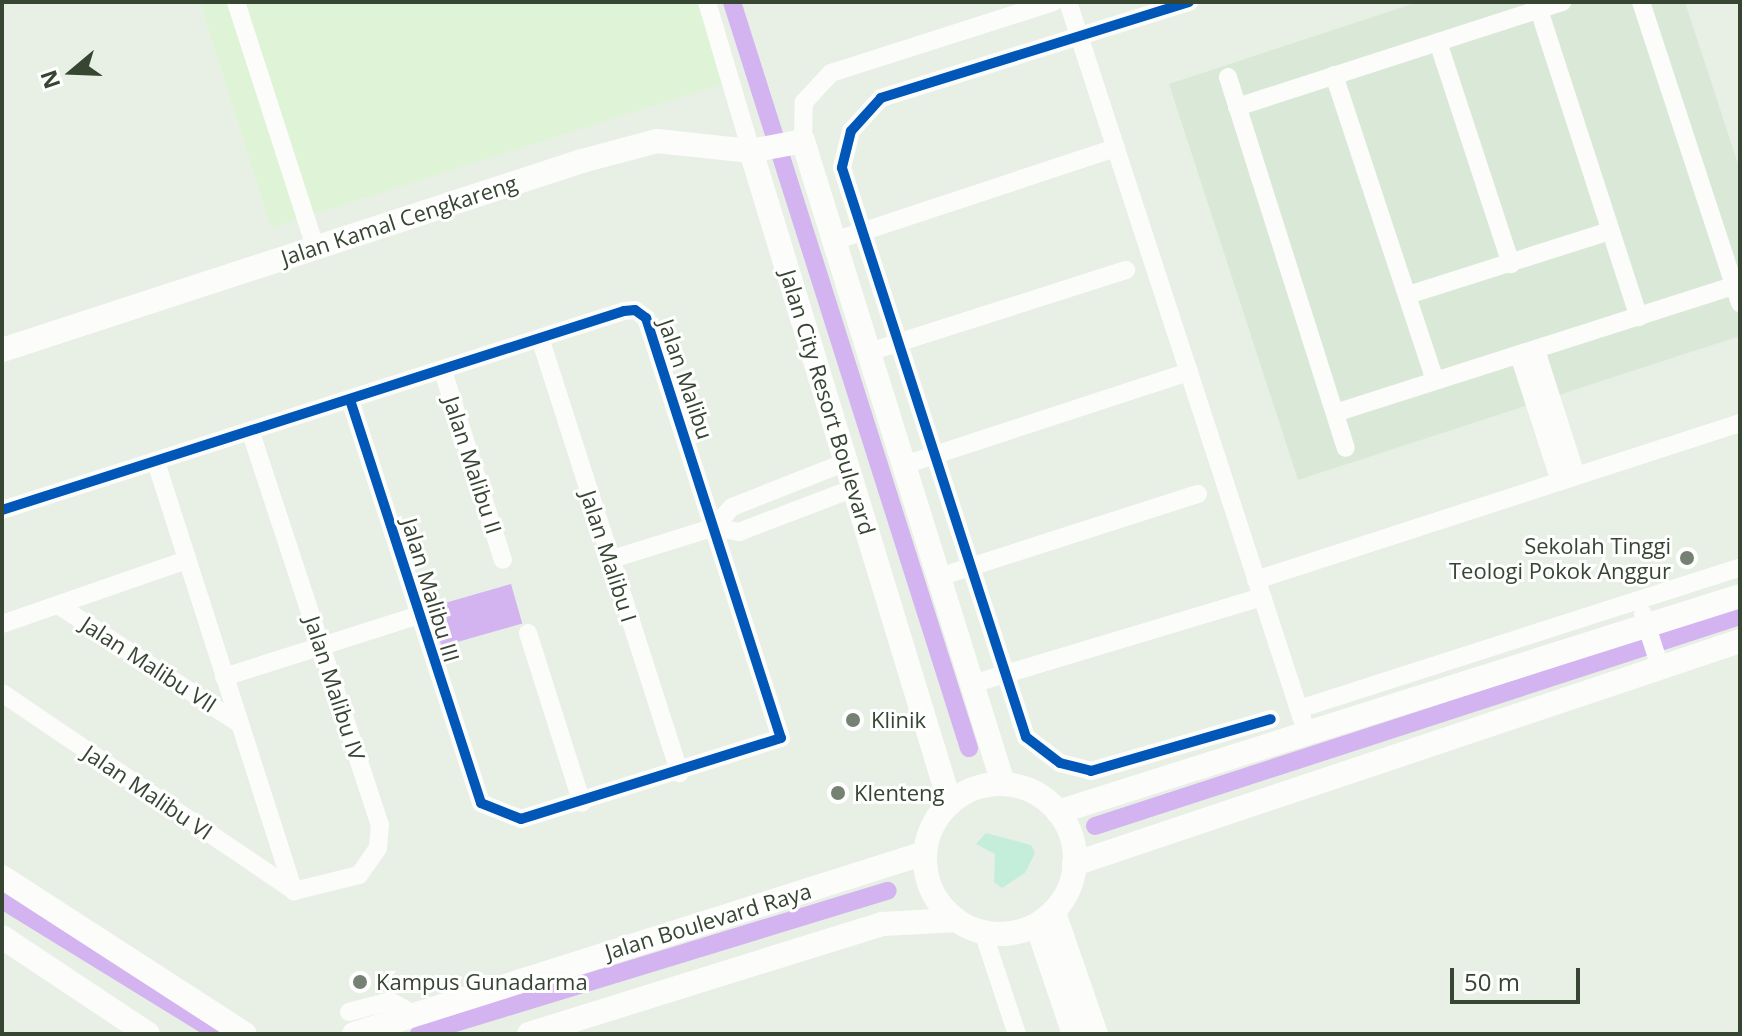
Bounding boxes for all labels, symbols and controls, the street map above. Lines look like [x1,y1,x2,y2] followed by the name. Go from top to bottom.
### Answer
[32,32,112,112] north arrow
[32,66,66,93] text: N
[278,169,520,271] street label: Jalan Kamal Cengkareng
[775,266,881,538] street label: Jalan City Resort Boulevard
[653,316,719,442] street label: Jalan Malibu
[438,393,508,537] street label: Jalan Malibu II
[575,487,643,625] street label: Jalan Malibu I
[397,515,465,665] street label: Jalan Malibu III
[1449,532,1671,584] place label: Sekolah Tinggi Teologi Pokok Anggur
[1678,549,1696,567] marker: Sekolah Tinggi Teologi Pokok Anggur
[76,610,222,718] street label: Jalan Malibu VII
[299,613,371,763] street label: Jalan Malibu IV
[871,707,926,733] place label: Klinik
[842,709,864,731] marker: Klinik
[78,739,218,845] street label: Jalan Malibu VI
[854,780,945,806] place label: Klenteng
[829,784,847,802] marker: Klenteng
[602,877,814,965] street label: Jalan Boulevard Raya
[1454,952,1584,1002] scale bar
[1464,965,1520,998] text: 50 m
[376,969,588,995] place label: Kampus Gunadarma
[351,973,369,991] marker: Kampus Gunadarma

